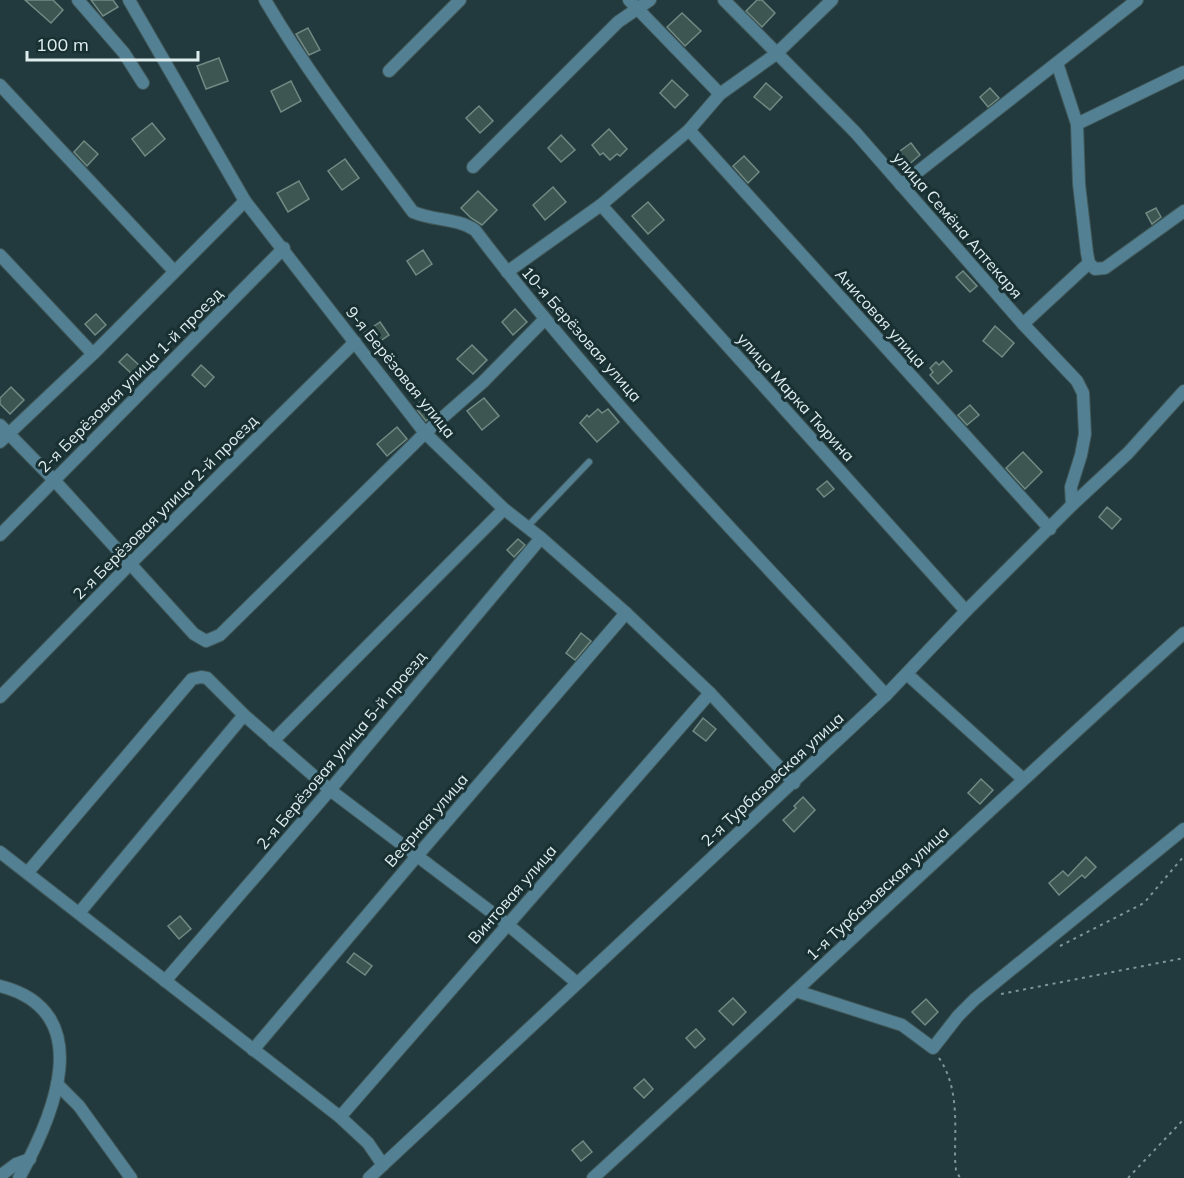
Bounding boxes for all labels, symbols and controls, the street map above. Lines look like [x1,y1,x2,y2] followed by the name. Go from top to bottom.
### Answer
[27,24,198,62] scale bar
[36,33,89,56] text: 100 m
[889,148,1027,302] street label: улица Семёна Аптекаря
[518,262,646,406] street label: 10-я Берёзовая улица
[831,264,931,372] street label: Анисовая улица
[33,283,227,477] street label: 2-я Берёзовая улица 1-й проезд
[342,302,460,442] street label: 9-я Берёзовая улица
[733,329,859,465] street label: улица Марка Тюрина
[68,410,262,604] street label: 2-я Берёзовая улица 2-й проезд
[252,646,430,853] street label: 2-я Берёзовая улица 5-й проезд
[697,708,847,850] street label: 2-я Турбазовская улица
[380,769,472,871] street label: Веерная улица
[802,822,952,964] street label: 1-я Турбазовская улица
[464,840,560,948] street label: Винтовая улица

